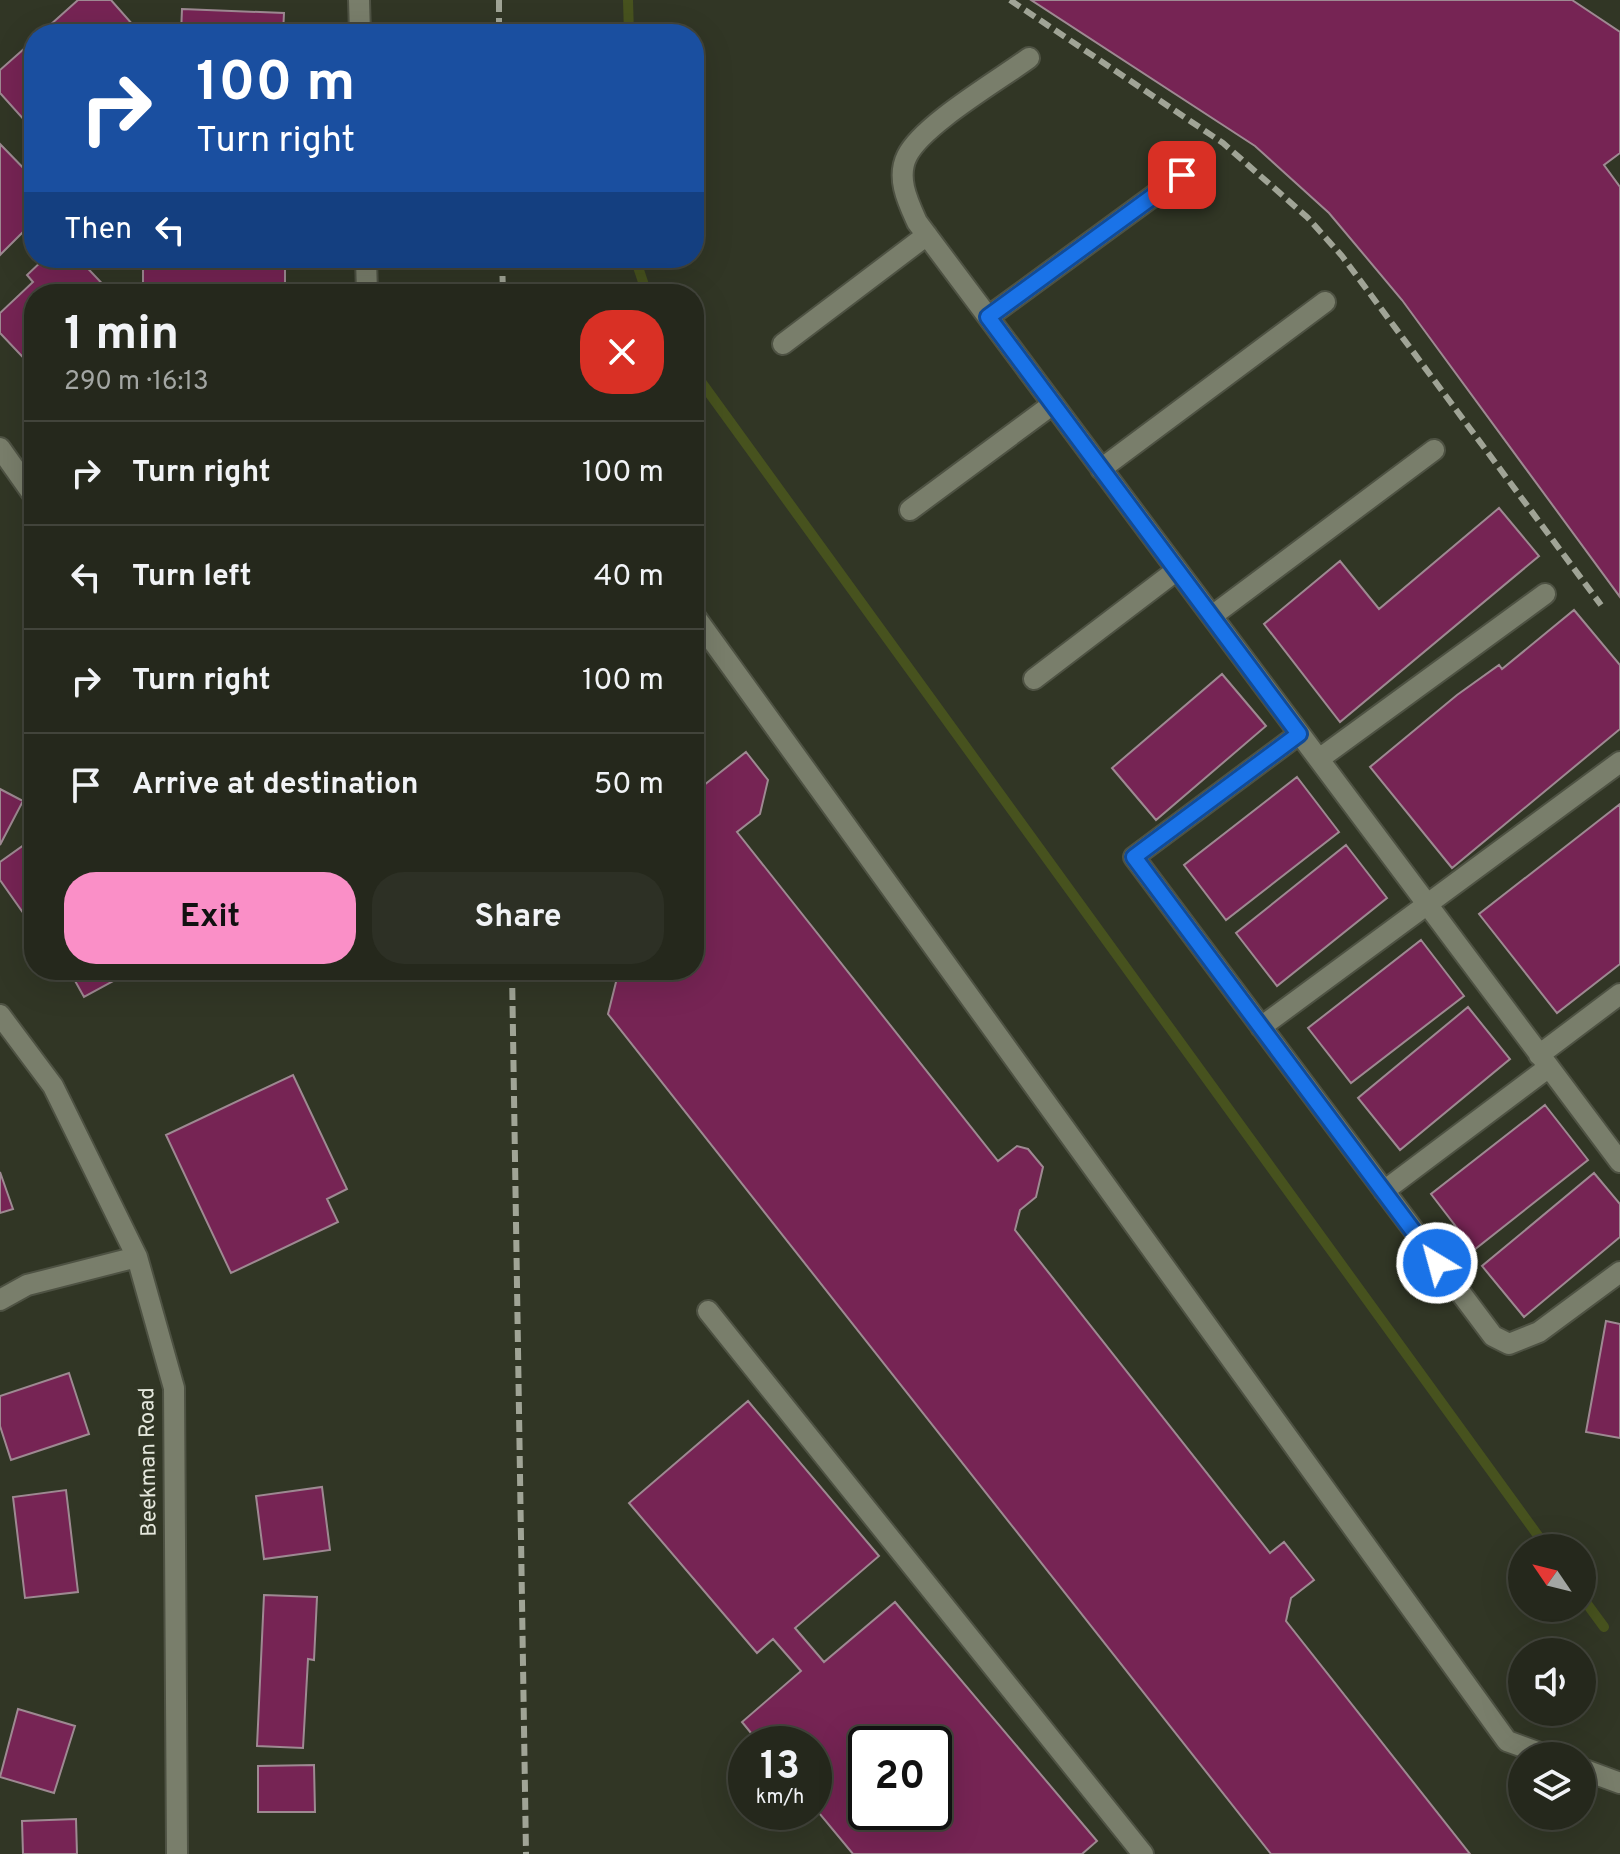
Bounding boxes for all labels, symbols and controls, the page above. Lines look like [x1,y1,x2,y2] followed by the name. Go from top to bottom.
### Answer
[196,50,355,120] text: 100 m
[64,56,168,160] icon: right
[196,119,355,165] text: Turn right
[1148,141,1216,209] pin
[1160,153,1204,197] icon: arrive
[148,208,192,252] icon: left
[64,212,132,249] text: Then
[64,306,179,366] text: 1 min
[580,310,664,394] button: close
[64,366,209,399] text: 290 m · 16:13
[64,451,108,495] icon: right
[132,455,270,492] text: Turn right
[582,455,664,492] text: 100 m
[64,555,108,599] icon: left
[132,559,252,596] text: Turn left
[594,559,664,596] text: 40 m
[64,659,108,703] icon: right
[132,663,270,700] text: Turn right
[582,663,664,700] text: 100 m
[64,763,108,807] icon: arrive
[132,767,418,804] text: Arrive at destination
[594,767,664,804] text: 50 m
[64,872,356,964] button: Exit
[372,872,664,964] button: Share
[1395,1221,1479,1305] position arrow
[134,1387,164,1537] street label: Beekman Road
[1508,1534,1596,1622] north arrow
[1508,1534,1596,1830] map controls
[1508,1638,1596,1726] button: sound
[848,1726,952,1830] speed limit sign: 20
[1508,1742,1596,1830] button: layers
[760,1743,800,1793] text: 13
[756,1785,804,1811] text: km/h

